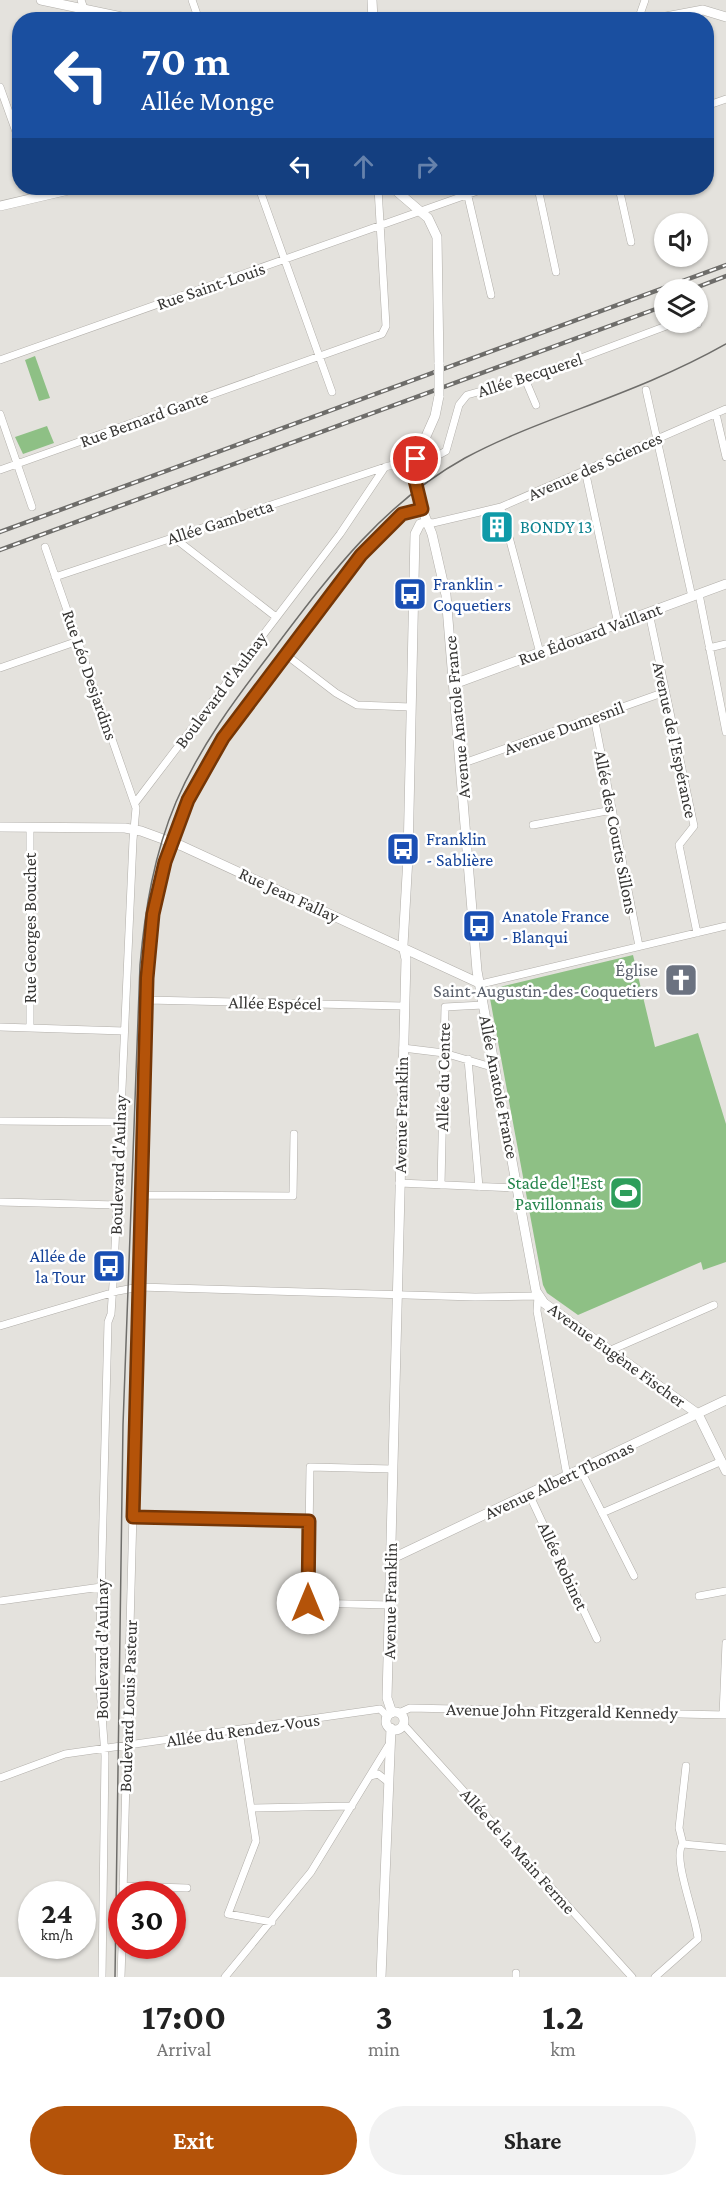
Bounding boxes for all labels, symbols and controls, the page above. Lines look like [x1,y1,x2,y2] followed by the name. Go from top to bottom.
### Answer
[42,36,120,114] icon: left
[141,37,230,84] text: 70 m
[141,86,274,116] text: Allée Monge
[284,150,317,183] icon: left
[347,150,380,183] icon: ahead
[410,150,443,183] icon: right
[654,213,708,333] map controls
[654,213,708,267] button: sound
[154,258,268,314] street label: Rue Saint-Louis
[654,279,708,333] button: layers
[475,349,585,401] street label: Allée Becquerel
[77,387,211,451] street label: Rue Bernard Gante
[525,427,665,505] street label: Avenue des Sciences
[390,433,441,484] pin
[399,442,432,475] icon: arrive
[164,495,276,549] street label: Allée Gambetta
[479,509,515,545] building icon: BONDY 13
[520,517,593,537] place label: BONDY 13
[433,574,511,615] place label: Franklin - Coquetiers
[392,576,428,612] bus stop icon: Franklin - Coquetiers
[515,598,666,669] street label: Rue Édouard Vaillant
[57,607,122,743] street label: Rue Léo Desjardins
[171,627,272,752] street label: Boulevard d'Aulnay
[440,635,474,799] street label: Avenue Anatole France
[649,660,701,820] street label: Avenue de l'Espérance
[501,697,627,759] street label: Avenue Dumesnil
[590,748,642,916] street label: Allée des Courts Sillons
[426,829,493,870] place label: Franklin - Sablière
[385,831,421,867] bus stop icon: Franklin - Sablière
[20,851,40,1004] street label: Rue Georges Bouchet
[236,863,343,927] street label: Rue Jean Fallay
[502,906,609,947] place label: Anatole France - Blanqui
[461,908,497,944] bus stop icon: Anatole France - Blanqui
[433,960,658,1001] place label: Église Saint-Augustin-des-Coquetiers
[663,962,699,998] church icon: Église Saint-Augustin-des-Coquetiers
[228,992,322,1014] street label: Allée Espécel
[475,1013,523,1161] street label: Allée Anatole France
[432,1022,454,1132] street label: Allée du Centre
[390,1056,412,1174] street label: Avenue Franklin
[106,1094,130,1235] street label: Boulevard d'Aulnay
[507,1173,604,1214] place label: Stade de l'Est Pavillonnais
[608,1175,644,1211] sports icon: Stade de l'Est Pavillonnais
[30,1246,87,1287] place label: Allée de la Tour
[91,1248,127,1284] bus stop icon: Allée de la Tour
[544,1298,690,1412] street label: Avenue Eugène Fischer
[481,1437,637,1523] street label: Avenue Albert Thomas
[534,1519,593,1614] street label: Allée Robinet
[379,1542,401,1660] street label: Avenue Franklin
[276,1571,340,1635] position arrow
[92,1578,112,1719] street label: Boulevard d'Aulnay
[115,1619,141,1793] street label: Boulevard Louis Pasteur
[446,1699,679,1723] street label: Avenue John Fitzgerald Kennedy
[165,1709,321,1751] street label: Allée du Rendez-Vous
[456,1784,580,1918] street label: Allée de la Main Ferme
[108,1881,186,1959] speed limit sign: 30
[41,1896,73,1929] text: 24
[41,1927,73,1943] text: km/h
[142,1997,226,2037] text: 17:00
[375,1997,393,2037] text: 3
[542,1997,584,2037] text: 1.2
[157,2038,211,2060] text: Arrival
[368,2038,400,2060] text: min
[550,2038,576,2060] text: km
[30,2106,357,2175] button: Exit
[369,2106,696,2175] button: Share

